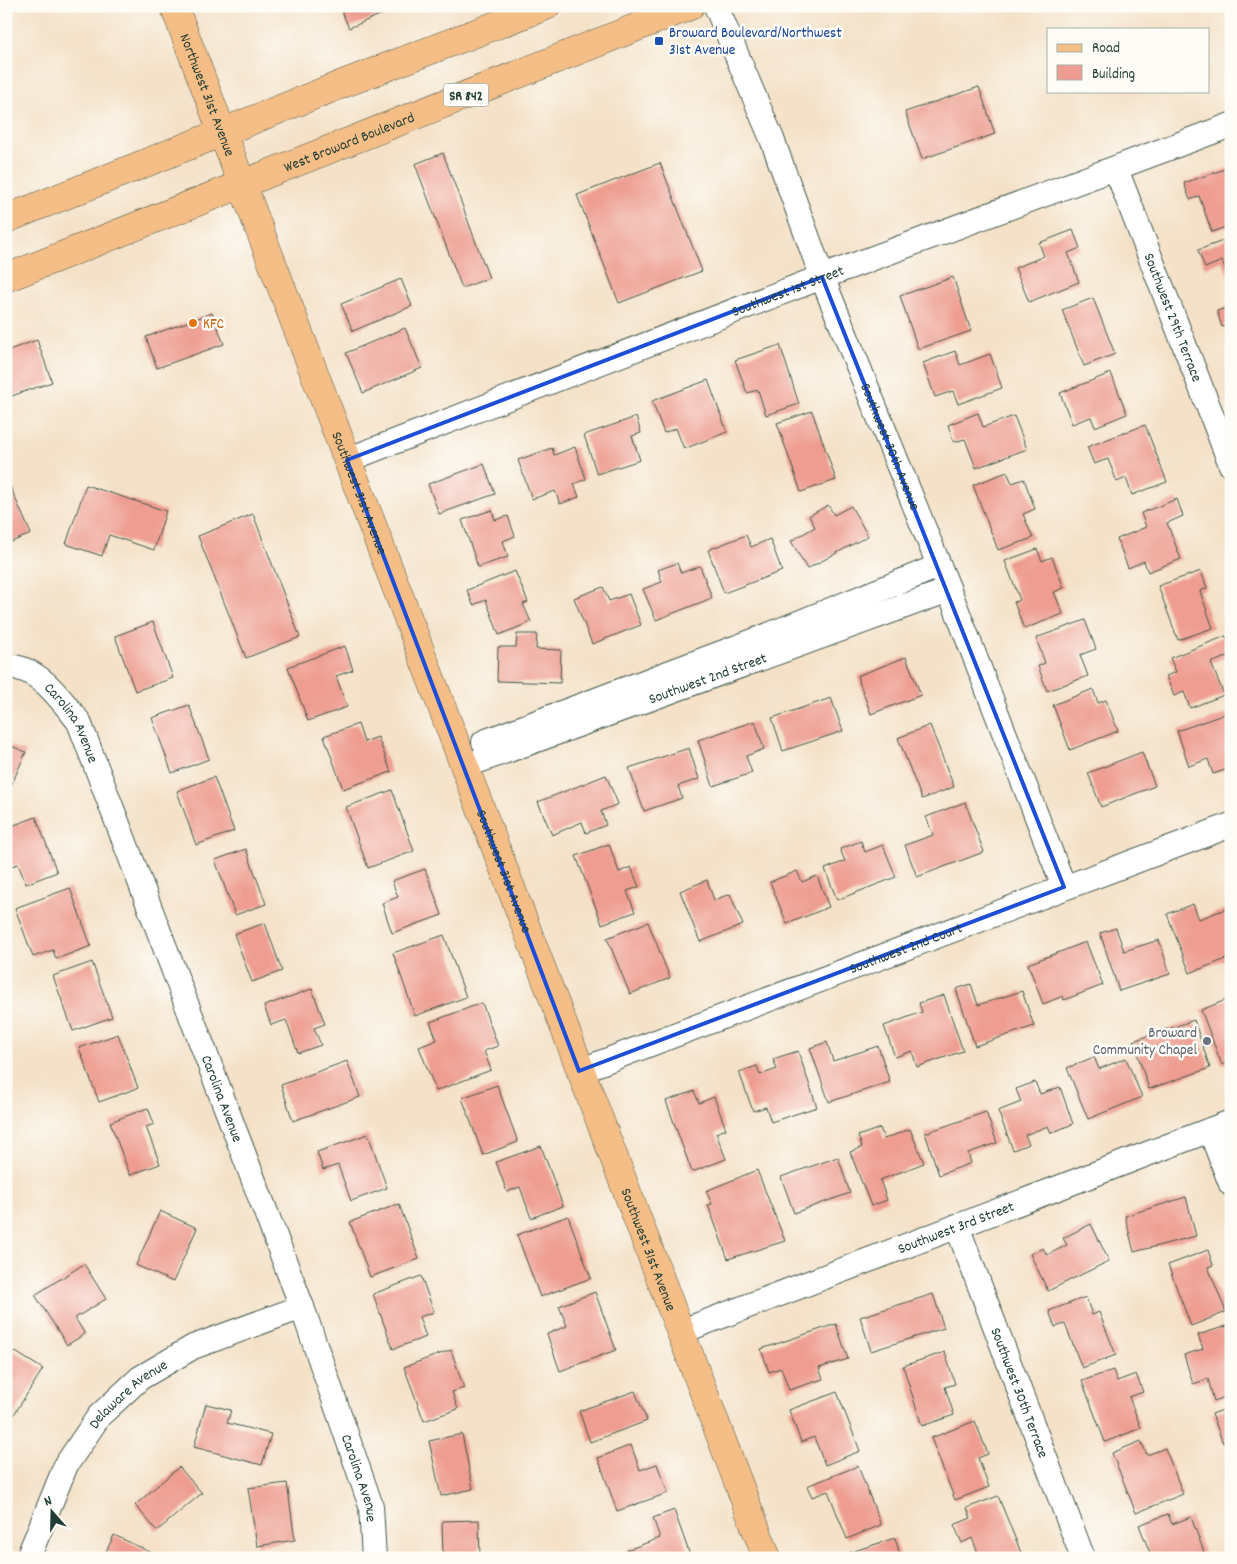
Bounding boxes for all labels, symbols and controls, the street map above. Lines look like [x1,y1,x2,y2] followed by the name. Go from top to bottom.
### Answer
[669,23,842,62] place label: Broward Boulevard/Northwest 31st Avenue
[1047,28,1210,92] legend
[173,31,240,161] street label: Northwest 31st Avenue
[653,35,665,47] marker: Broward Boulevard/Northwest 31st Avenue
[1092,38,1120,60] text: Road
[1092,64,1135,86] text: Building
[444,84,488,106] road number: SR 842
[281,108,418,179] street label: West Broward Boulevard
[1137,250,1207,386] street label: Southwest 29th Terrace
[729,261,848,324] street label: Southwest 1st Street
[203,314,224,336] place label: KFC
[187,317,199,329] marker: KFC
[853,380,925,515] street label: Southwest 30th Avenue
[325,429,392,558] street label: Southwest 31st Avenue
[646,648,771,711] street label: Southwest 2nd Street
[38,678,103,767] street label: Carolina Avenue
[469,807,536,937] street label: Southwest 31st Avenue
[846,918,966,981] street label: Southwest 2nd Court
[1093,1023,1197,1062] place label: Broward Community Chapel
[1201,1035,1213,1047] marker: Broward Community Chapel
[194,1052,247,1146] street label: Carolina Avenue
[614,1185,681,1315] street label: Southwest 31st Avenue
[895,1196,1018,1261] street label: Southwest 3rd Street
[984,1325,1053,1462] street label: Southwest 30th Terrace
[84,1355,173,1434] street label: Delaware Avenue
[334,1432,381,1523] street label: Carolina Avenue
[28,1486,78,1536] north arrow
[42,1491,55,1512] text: N

